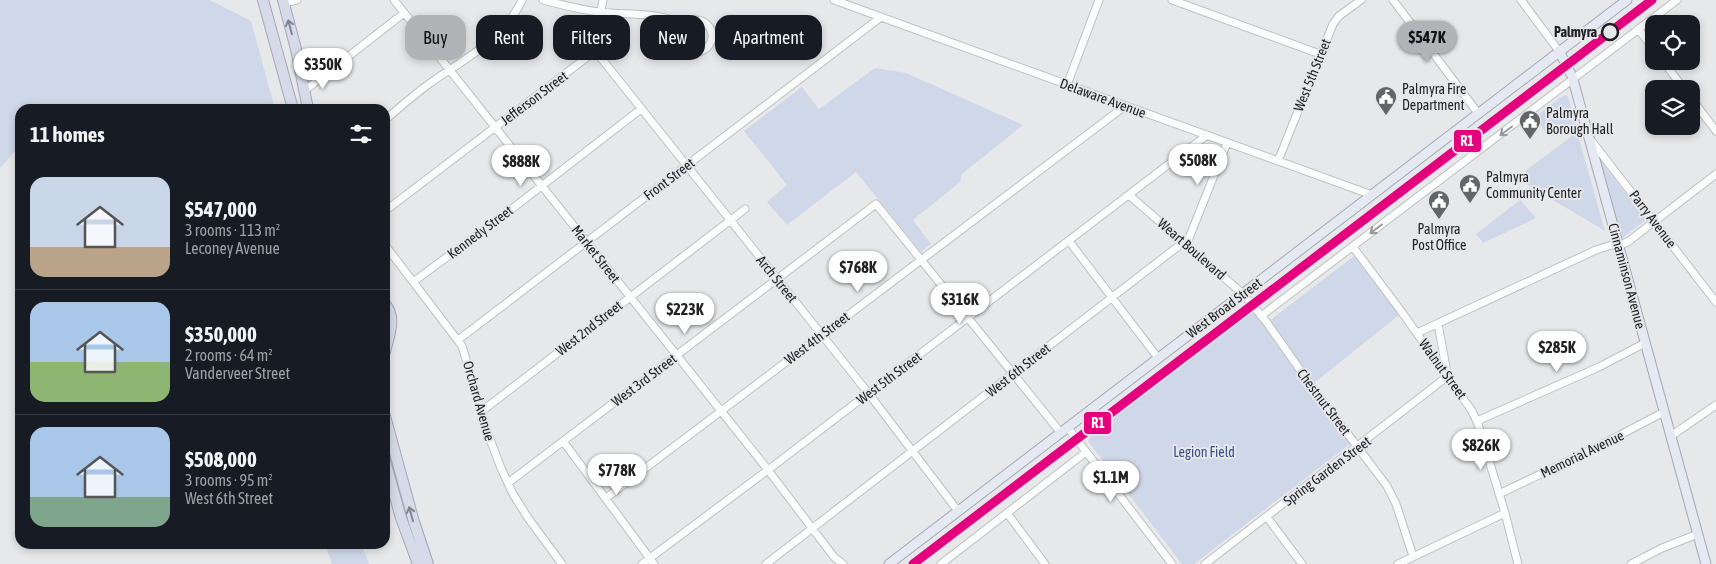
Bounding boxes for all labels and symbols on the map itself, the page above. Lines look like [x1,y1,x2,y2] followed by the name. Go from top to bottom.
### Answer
[285,19,295,35] one-way arrow
[1392,20,1462,63] pin: $547K
[1601,23,1619,41] marker: Palmyra
[1554,24,1597,40] place label: Palmyra
[1290,36,1334,114] street label: West 5th Street
[288,48,358,90] pin: $350K
[497,68,571,128] street label: Jefferson Street
[1058,75,1148,121] street label: Delaware Avenue
[1402,81,1466,113] place label: Palmyra Fire Department
[1374,85,1398,116] public building icon: Palmyra Fire Department
[1546,105,1614,137] place label: Palmyra Borough Hall
[1518,109,1542,140] public building icon: Palmyra Borough Hall
[1499,126,1513,136] one-way arrow
[1453,129,1482,153] line badge: R1
[1460,133,1474,149] text: R1
[486,144,556,187] pin: $888K
[1163,144,1233,186] pin: $508K
[640,155,698,203] street label: Front Street
[1486,169,1582,201] place label: Palmyra Community Center
[1458,173,1482,204] public building icon: Palmyra Community Center
[1626,187,1680,251] street label: Parry Avenue
[1427,189,1451,220] public building icon: Palmyra Post Office
[444,202,516,262] street label: Kennedy Street
[1155,215,1229,283] street label: Weart Boulevard
[1412,221,1466,253] place label: Palmyra Post Office
[1605,221,1649,331] street label: Cinnaminson Avenue
[568,222,624,286] street label: Market Street
[1369,224,1383,234] one-way arrow
[823,250,893,293] pin: $768K
[753,252,801,306] street label: Arch Street
[1183,274,1265,342] street label: West Broad Street
[925,282,995,325] pin: $316K
[650,292,720,335] pin: $223K
[553,297,625,359] street label: West 2nd Street
[781,308,853,368] street label: West 4th Street
[1522,330,1592,373] pin: $285K
[1416,336,1470,402] street label: Walnut Street
[983,340,1053,400] street label: West 6th Street
[853,348,925,408] street label: West 5th Street
[608,350,680,410] street label: West 3rd Street
[460,359,498,443] street label: Orchard Avenue
[1294,366,1354,438] street label: Chestnut Street
[1083,411,1112,435] line badge: R1
[1091,415,1105,431] text: R1
[1538,427,1626,481] street label: Memorial Avenue
[1446,428,1516,471] pin: $826K
[1280,433,1374,509] street label: Spring Garden Street
[1173,444,1235,460] park label: Legion Field
[582,454,652,496] pin: $778K
[1076,460,1146,503] pin: $1.1M
[406,507,416,523] one-way arrow

